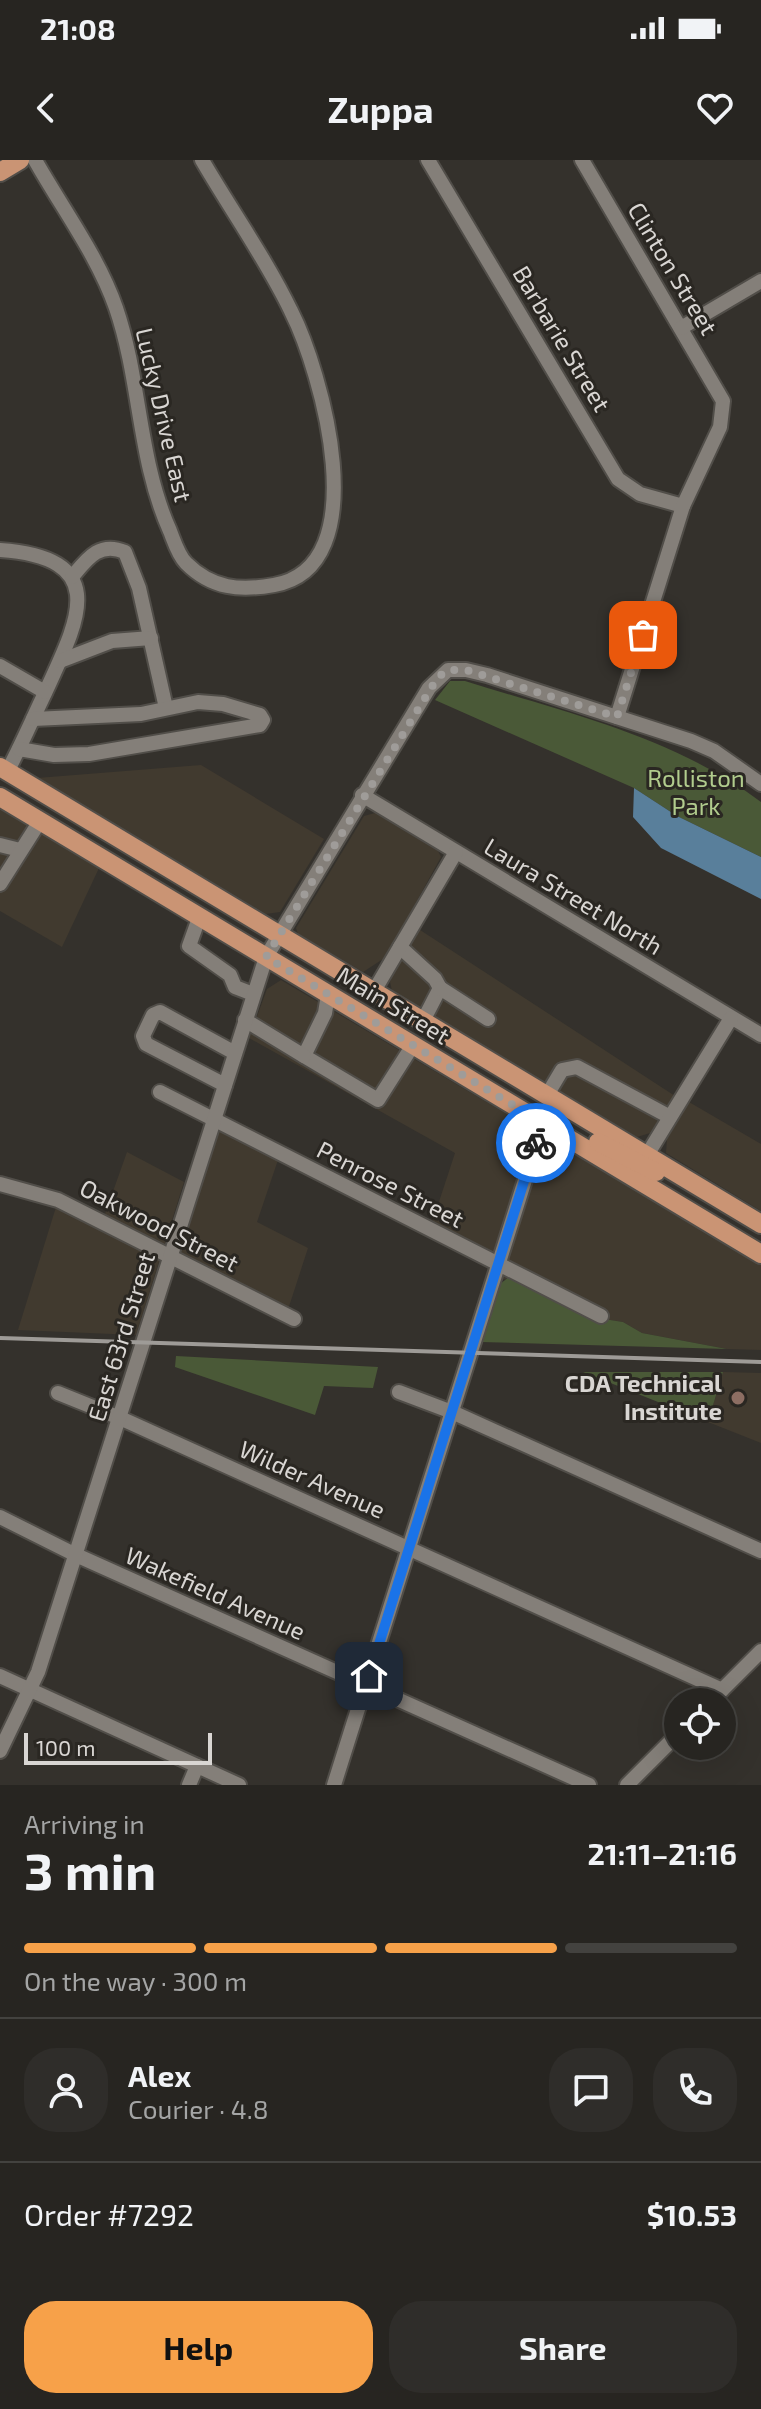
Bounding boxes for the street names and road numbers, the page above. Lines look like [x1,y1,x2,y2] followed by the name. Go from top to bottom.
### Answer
[622,197,724,340] street label: Clinton Street
[507,260,617,416] street label: Barbarie Street
[130,325,199,505] street label: Lucky Drive East
[479,831,668,960] street label: Laura Street North
[332,960,455,1050] street label: Main Street
[312,1134,469,1233] street label: Penrose Street
[75,1172,244,1277] street label: Oakwood Street
[81,1248,160,1425] street label: East 63rd Street
[235,1433,390,1524] street label: Wilder Avenue
[121,1540,310,1645] street label: Wakefield Avenue

